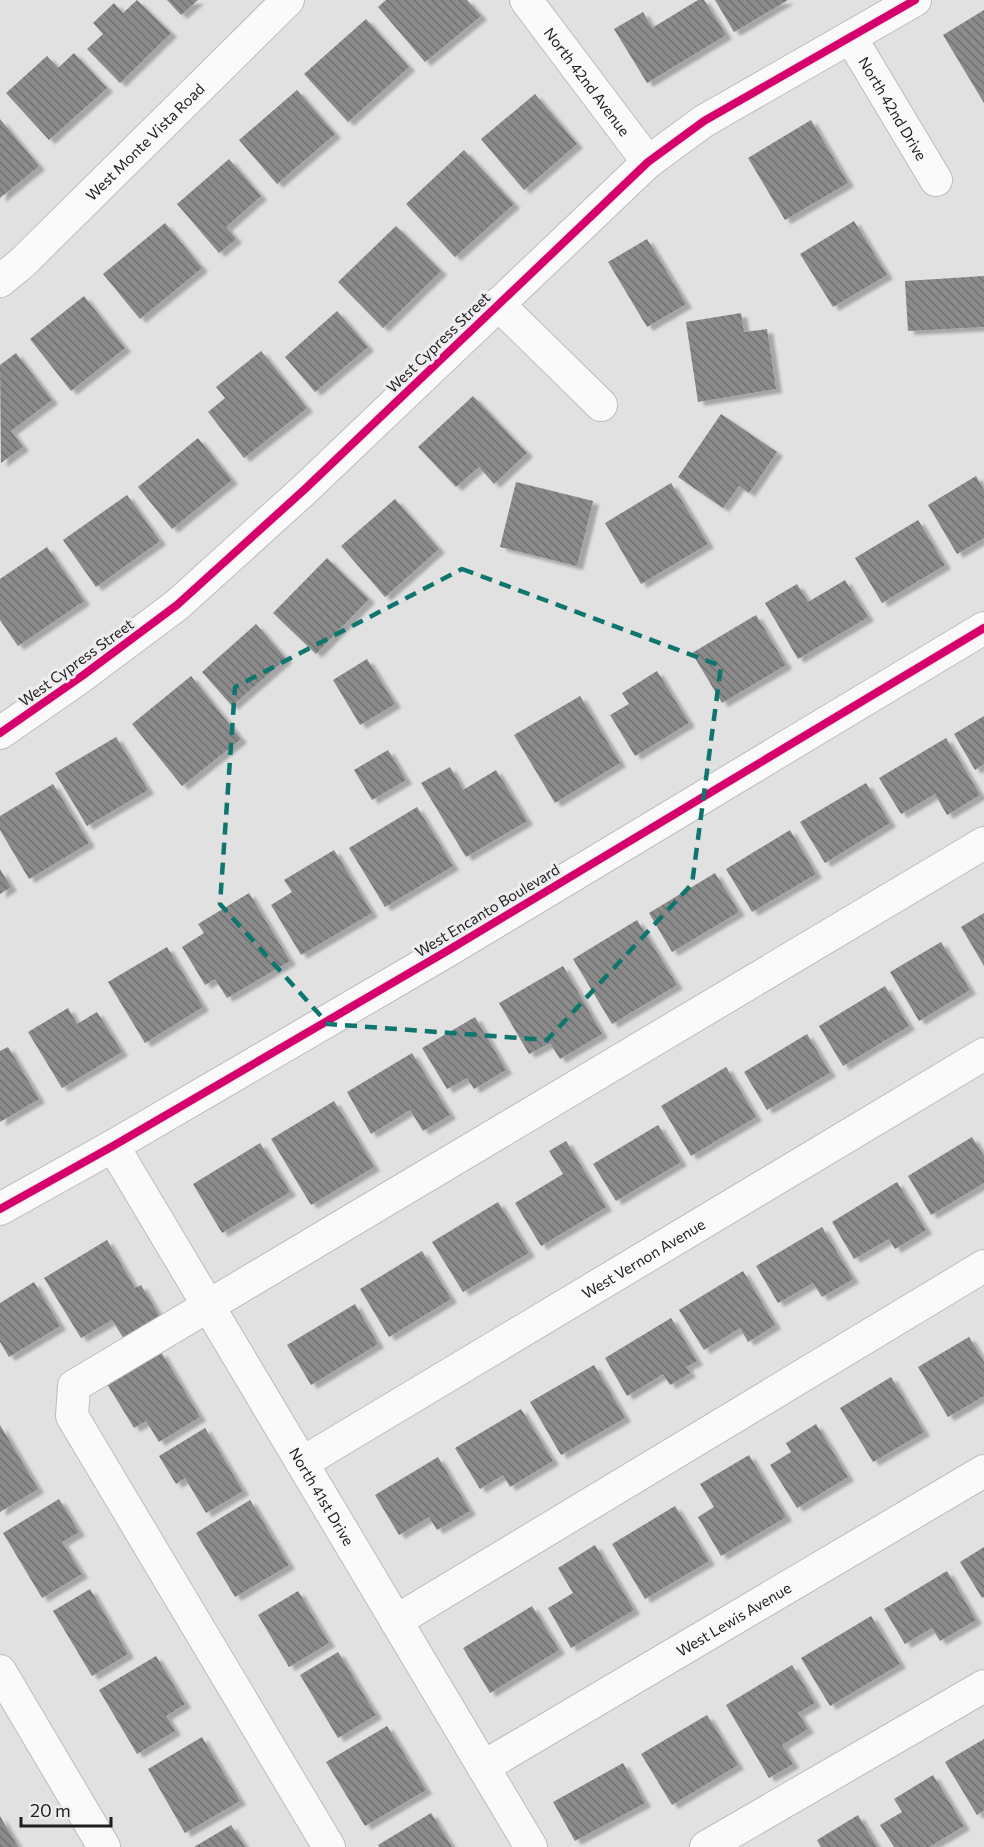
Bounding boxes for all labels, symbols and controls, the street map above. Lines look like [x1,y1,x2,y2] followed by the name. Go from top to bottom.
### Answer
[541,24,634,139] street label: North 42nd Avenue
[855,53,931,163] street label: North 42nd Drive
[82,79,208,204] street label: West Monte Vista Road
[382,288,494,396] street label: West Cypress Street
[15,614,137,710] street label: West Cypress Street
[411,860,563,960] street label: West Encanto Boulevard
[579,1214,708,1302] street label: West Vernon Avenue
[286,1444,358,1549] street label: North 41st Drive
[673,1578,794,1660] street label: West Lewis Avenue
[21,1790,111,1828] scale bar
[30,1799,71,1821] text: 20 m

